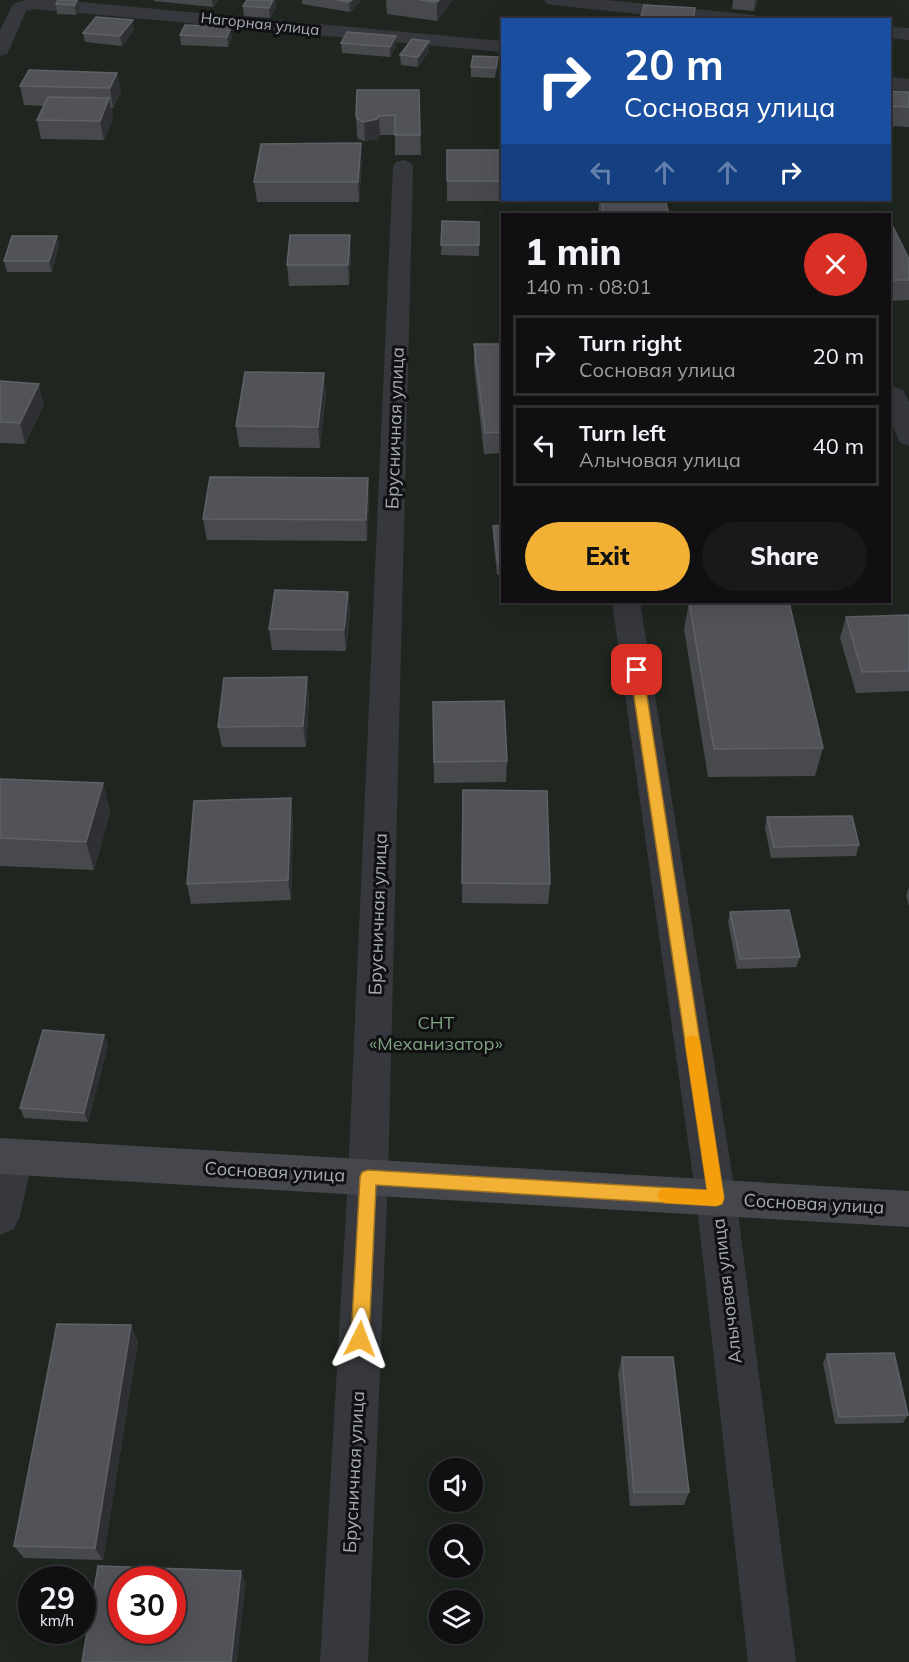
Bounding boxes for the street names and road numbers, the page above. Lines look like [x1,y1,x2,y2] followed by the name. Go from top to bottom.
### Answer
[200,8,320,39] street label: Нагорная улица
[380,347,409,509] street label: Брусничная улица
[363,833,392,995] street label: Брусничная улица
[204,1156,346,1187] street label: Сосновая улица
[743,1188,885,1219] street label: Сосновая улица
[706,1217,747,1365] street label: Алычовая улица
[338,1390,369,1554] street label: Брусничная улица

